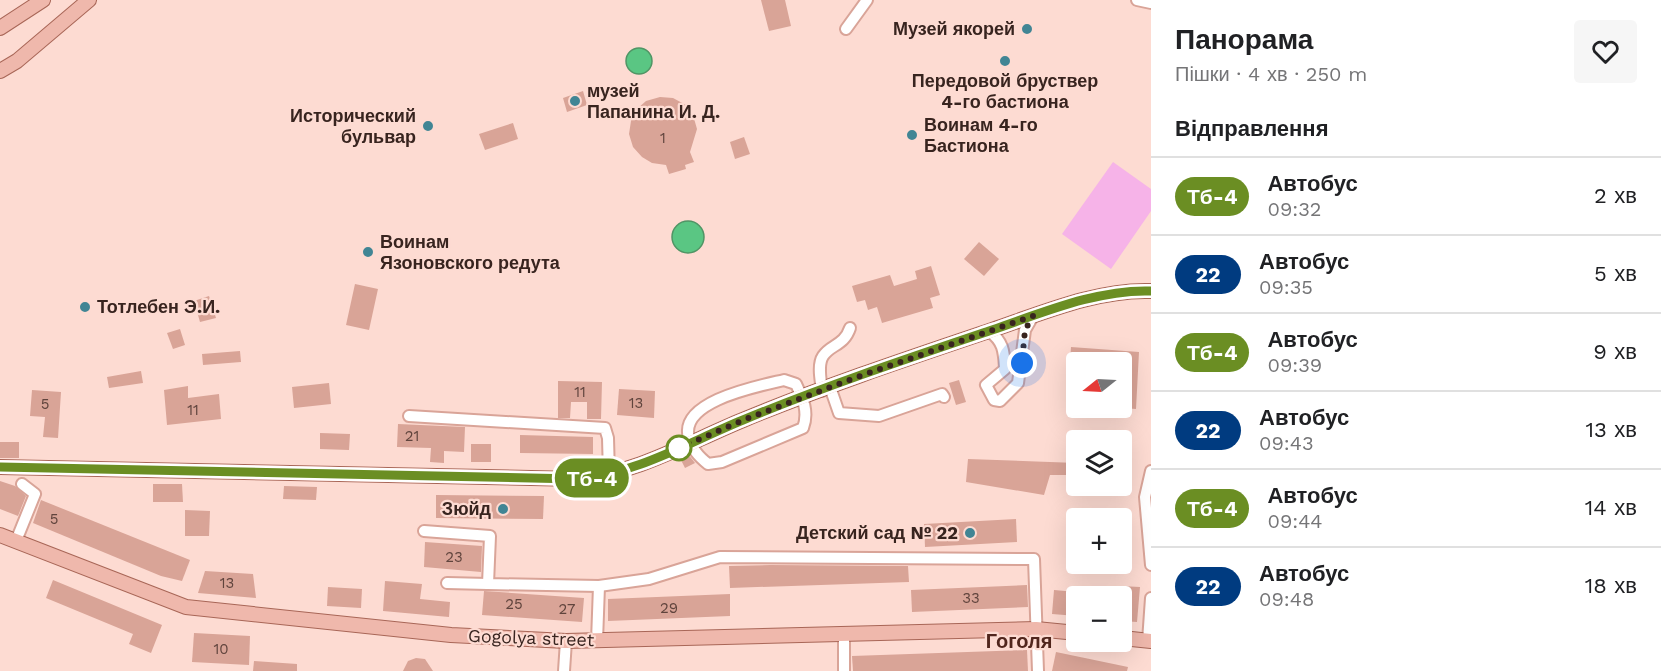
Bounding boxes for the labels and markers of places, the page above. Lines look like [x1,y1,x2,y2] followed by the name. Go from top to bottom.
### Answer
[893,18,1015,39] place label: Музей якорей
[1020,22,1034,36] marker: Музей якорей
[998,54,1012,68] marker: Передовой бруствер 4-го бастиона
[912,70,1098,112] place label: Передовой бруствер 4-го бастиона
[587,80,720,122] place label: музей Папанина И. Д.
[568,94,582,108] marker: музей Папанина И. Д.
[290,105,416,147] place label: Исторический бульвар
[924,114,1038,156] place label: Воинам 4-го Бастиона
[421,119,435,133] marker: Исторический бульвар
[905,128,919,142] marker: Воинам 4-го Бастиона
[380,231,561,273] place label: Воинам Язоновского редута
[361,245,375,259] marker: Воинам Язоновского редута
[97,296,220,317] place label: Тотлебен Э.И.
[78,300,92,314] marker: Тотлебен Э.И.
[666,435,692,461] unlabelled marker
[442,498,492,519] place label: Зюйд
[496,502,510,516] marker: Зюйд
[796,522,958,543] place label: Детский сад № 22
[963,526,977,540] marker: Детский сад № 22

